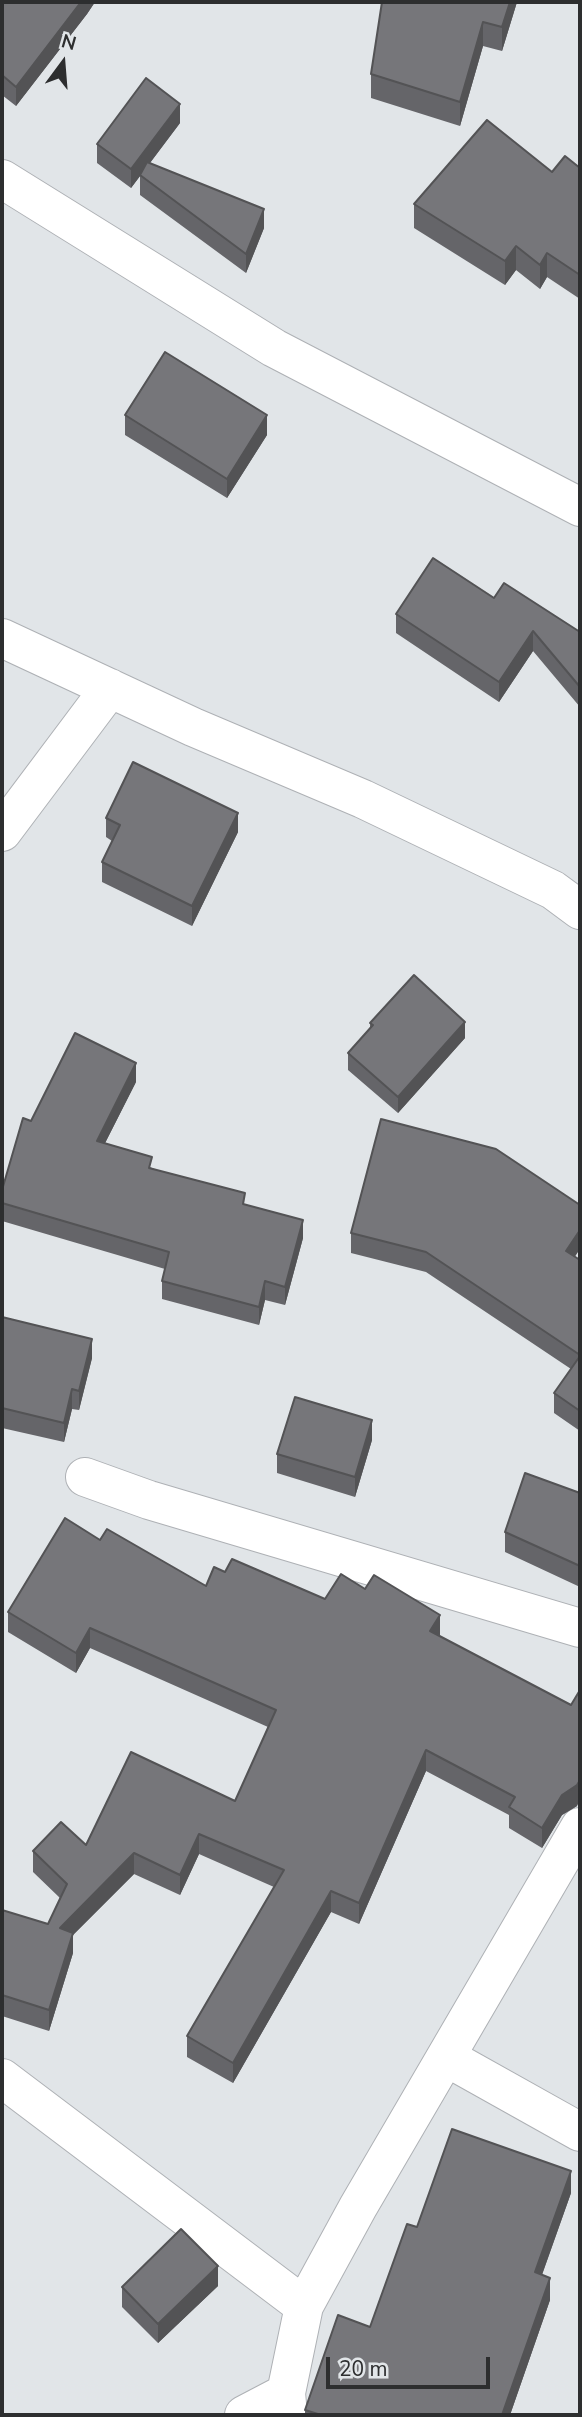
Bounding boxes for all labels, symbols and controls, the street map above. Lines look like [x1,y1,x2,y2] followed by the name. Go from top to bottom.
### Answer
[28,28,98,98] north arrow
[58,28,79,57] text: N
[330,2344,494,2388] scale bar
[339,2355,388,2383] text: 20 m

